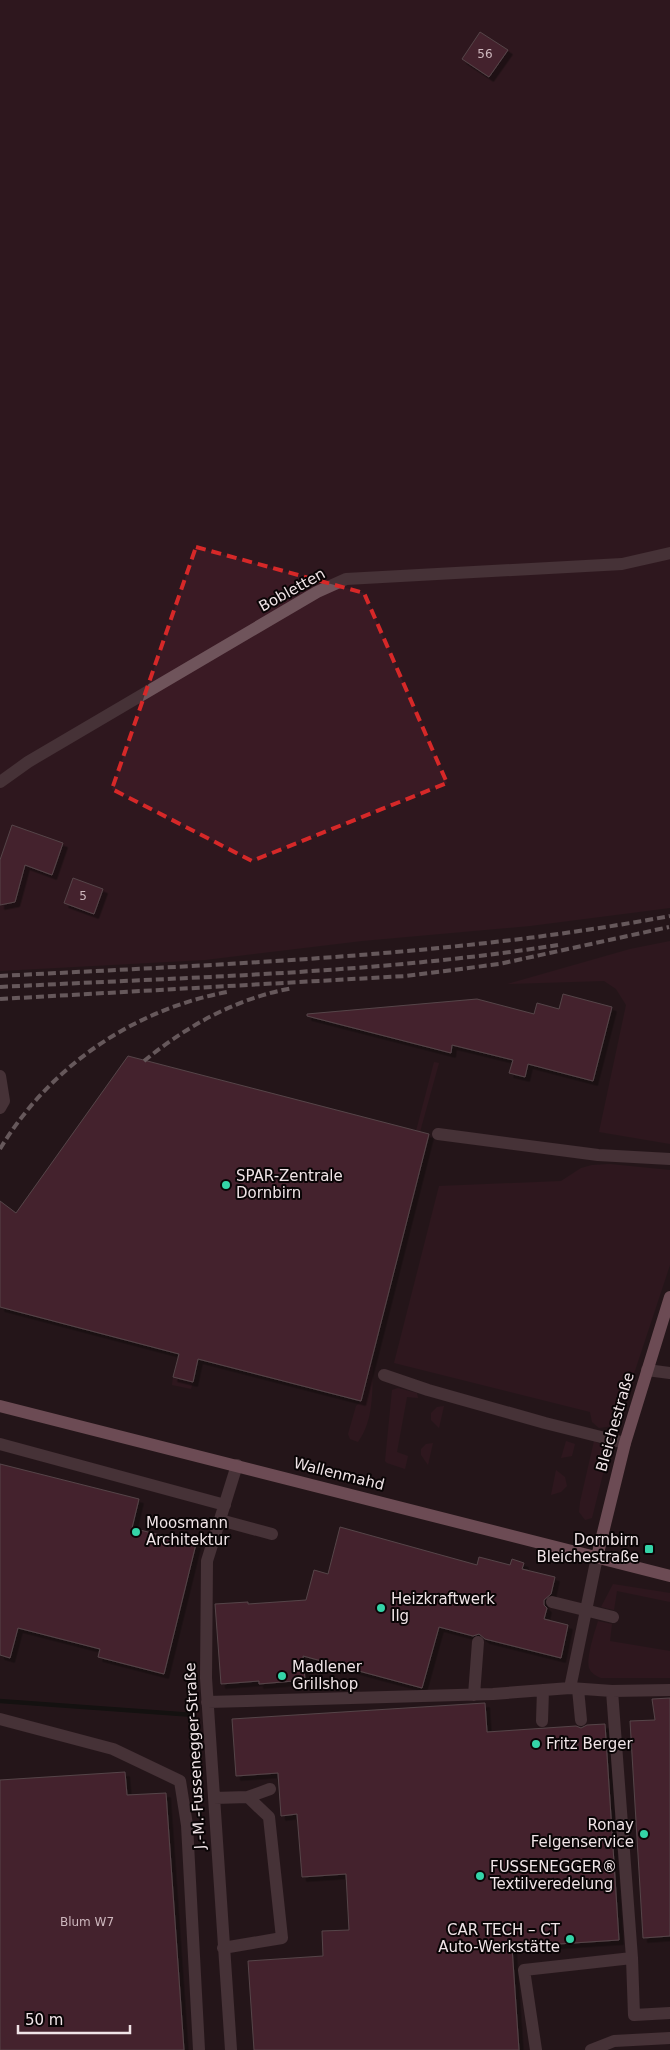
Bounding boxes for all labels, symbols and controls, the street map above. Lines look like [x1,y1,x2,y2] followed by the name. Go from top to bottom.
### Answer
[477,47,493,61] house number: 56
[256,564,328,616] street label: Bobletten
[79,889,87,903] house number: 5
[236,1167,343,1202] place label: SPAR-Zentrale Dornbirn
[220,1179,232,1191] marker: SPAR-Zentrale Dornbirn
[592,1370,638,1474] street label: Bleichestraße
[292,1454,386,1494] street label: Wallenmahd
[146,1514,230,1549] place label: Moosmann Architektur
[130,1526,142,1538] marker: Moosmann Architektur
[536,1531,639,1566] place label: Dornbirn Bleichestraße
[643,1543,655,1555] marker: Dornbirn Bleichestraße
[391,1590,495,1625] place label: Heizkraftwerk Ilg
[375,1602,387,1614] marker: Heizkraftwerk Ilg
[292,1658,363,1693] place label: Madlener Grillshop
[181,1662,209,1851] street label: J.-M.-Fussenegger-Straße
[276,1670,288,1682] marker: Madlener Grillshop
[546,1735,634,1753] place label: Fritz Berger
[530,1738,542,1750] marker: Fritz Berger
[531,1816,634,1851] place label: Ronay Felgenservice
[638,1828,650,1840] marker: Ronay Felgenservice
[489,1858,617,1893] place label: FUSSENEGGER® Textilveredelung
[474,1870,486,1882] marker: FUSSENEGGER® Textilveredelung
[60,1915,114,1929] house number: Blum W7
[438,1921,561,1956] place label: CAR TECH – CT Auto-Werkstätte
[564,1933,576,1945] marker: CAR TECH – CT Auto-Werkstätte
[18,2002,130,2034] scale bar
[25,2011,63,2029] text: 50 m

